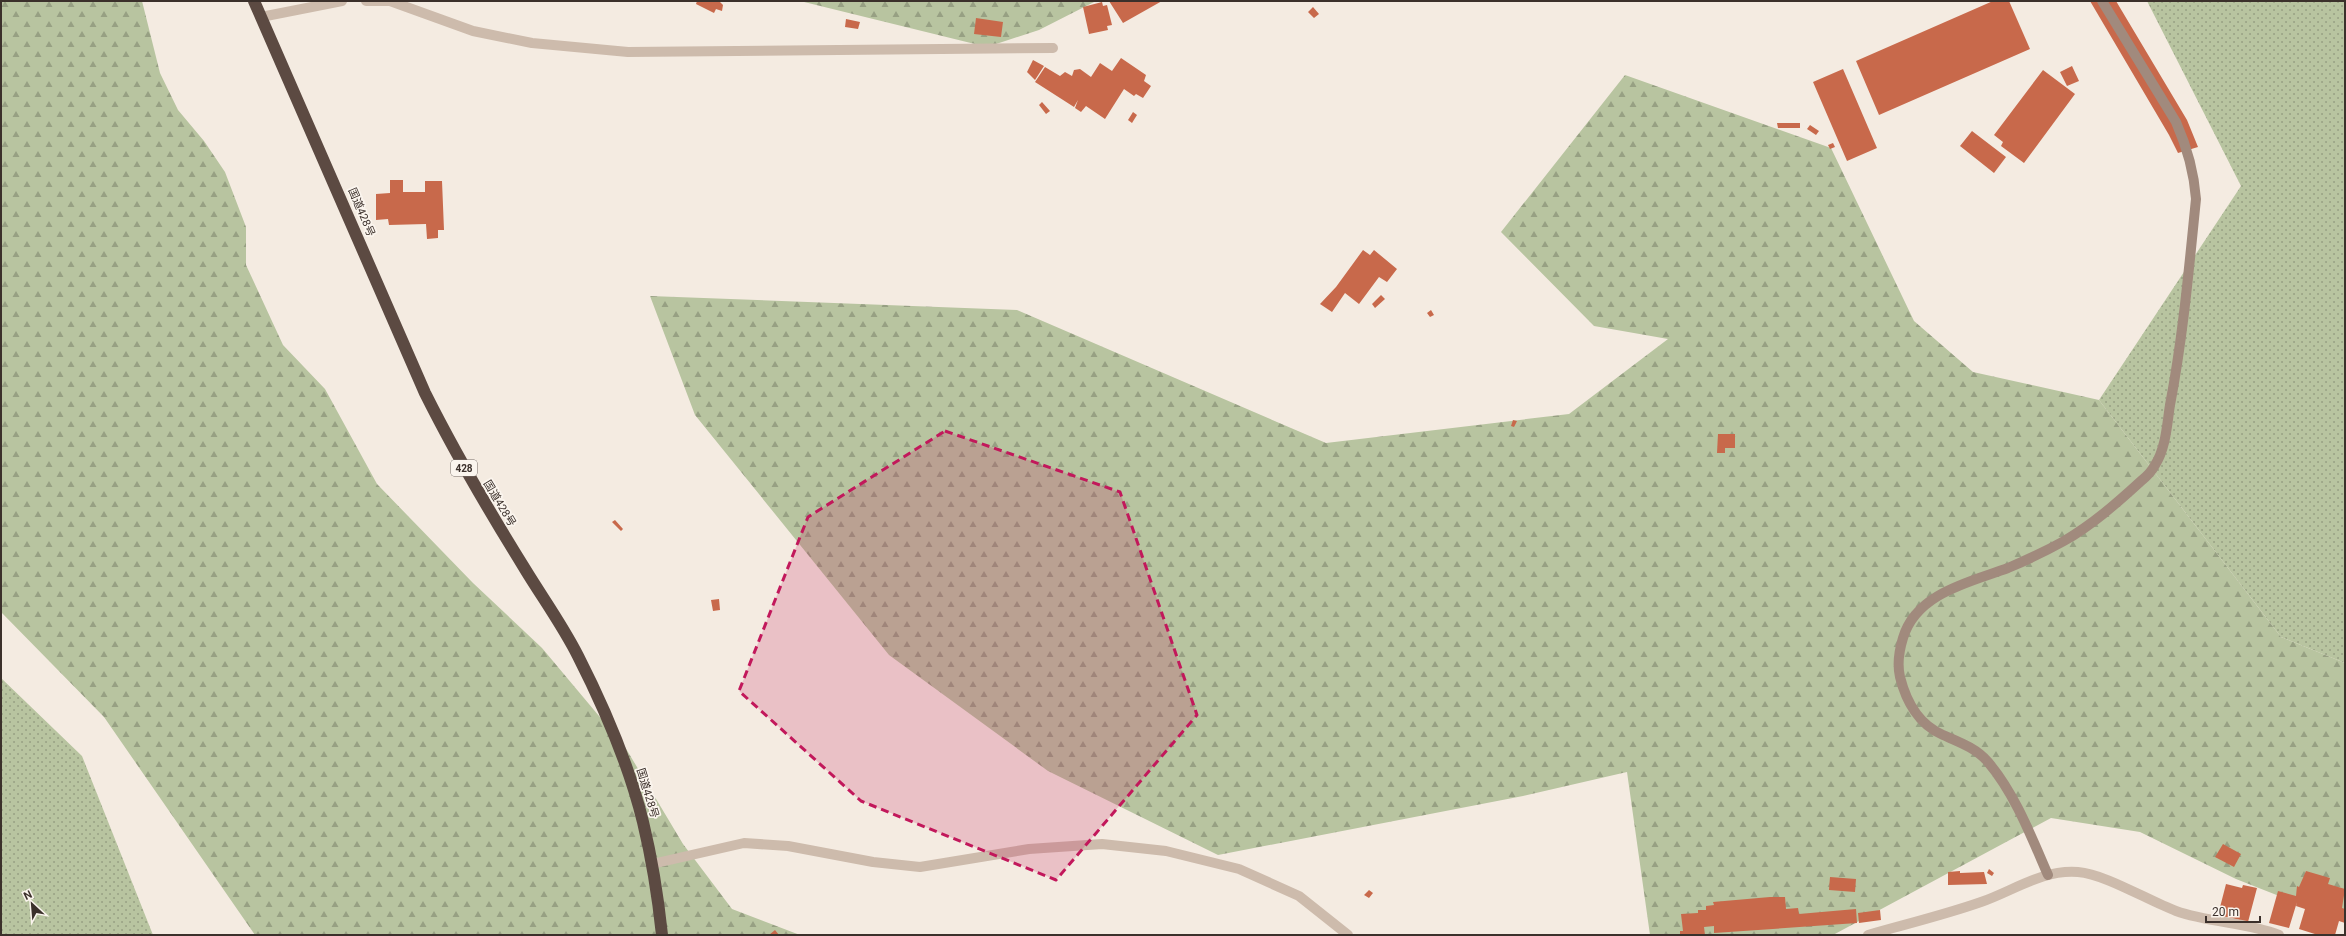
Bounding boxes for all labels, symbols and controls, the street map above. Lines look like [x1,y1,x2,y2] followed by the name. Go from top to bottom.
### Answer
[345,186,378,238] street label: 国道428号
[451,460,477,476] road number: 428
[481,478,518,529] street label: 国道428号
[634,767,661,820] street label: 国道428号
[12,884,52,924] north arrow
[21,888,34,903] text: N
[2206,898,2260,924] scale bar
[2212,905,2239,919] text: 20 m

